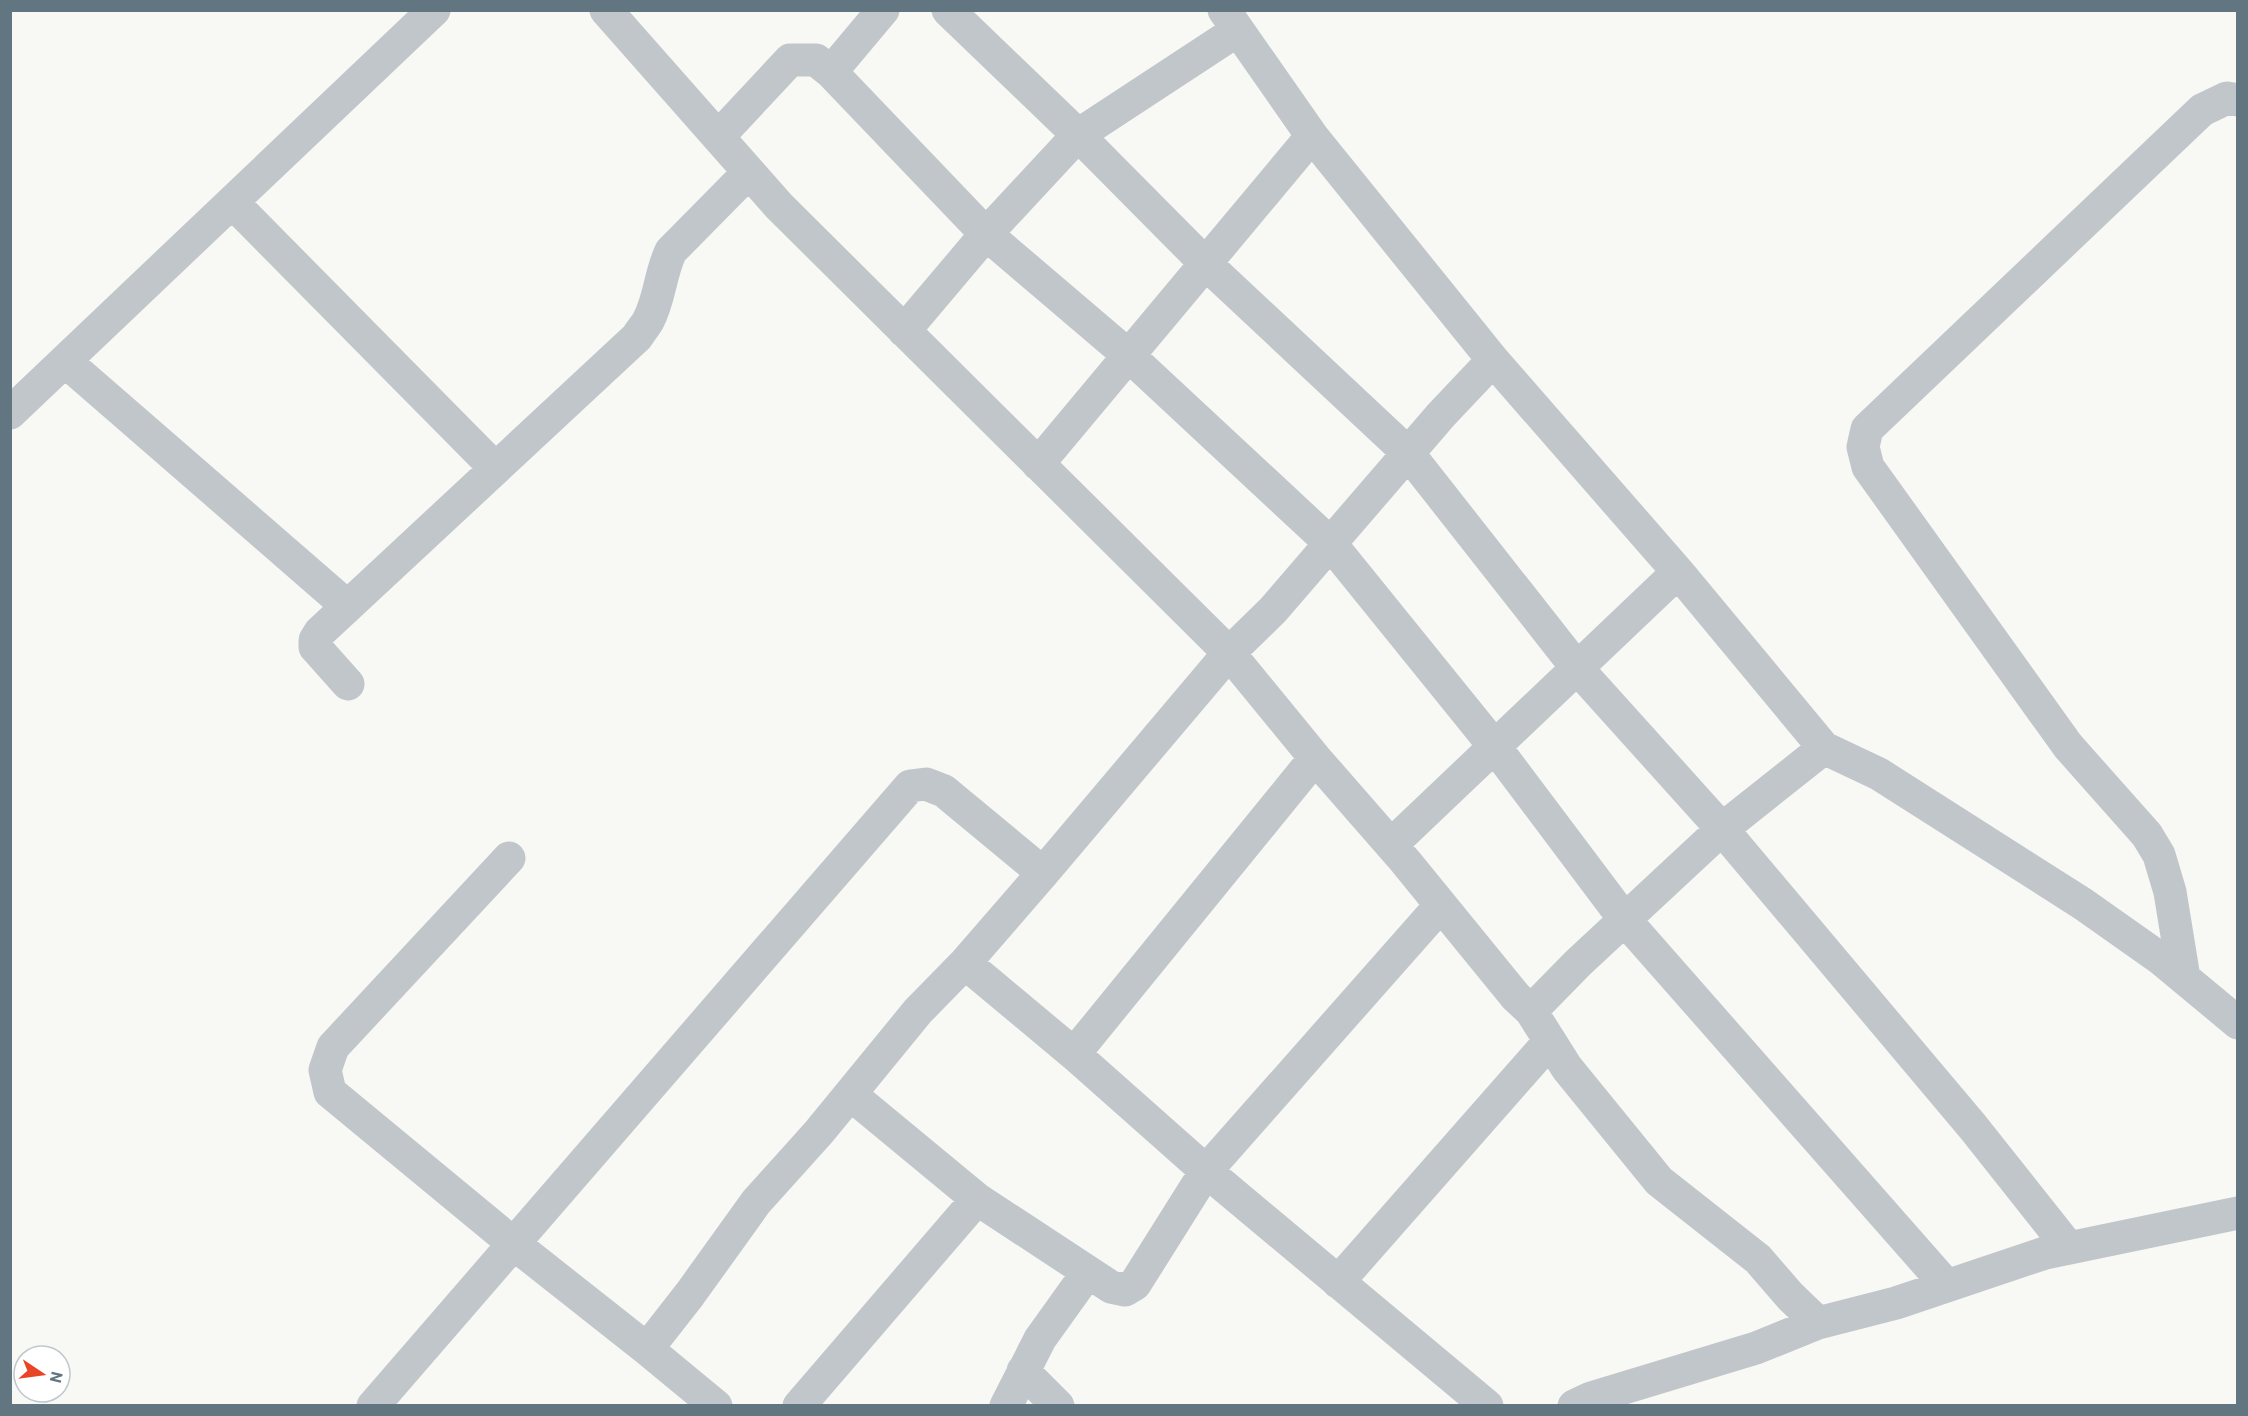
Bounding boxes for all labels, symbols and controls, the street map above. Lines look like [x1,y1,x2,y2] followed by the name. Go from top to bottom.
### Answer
[12,1344,72,1404] north arrow
[47,1370,68,1385] text: N

